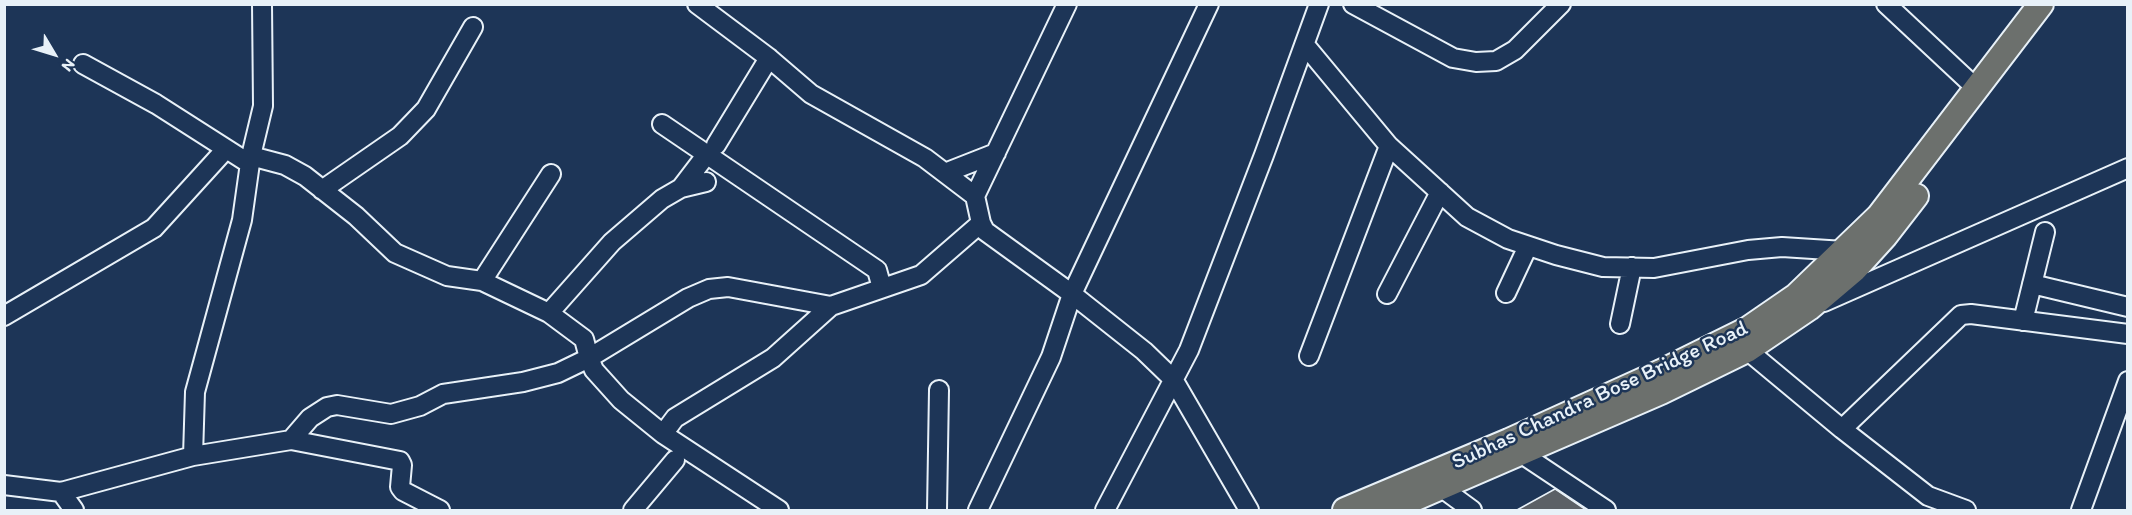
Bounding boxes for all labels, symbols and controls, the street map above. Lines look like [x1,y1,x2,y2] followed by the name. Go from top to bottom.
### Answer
[24,24,84,84] north arrow
[58,55,79,75] text: N
[1448,316,1752,476] street label: Subhas Chandra Bose Bridge Road

